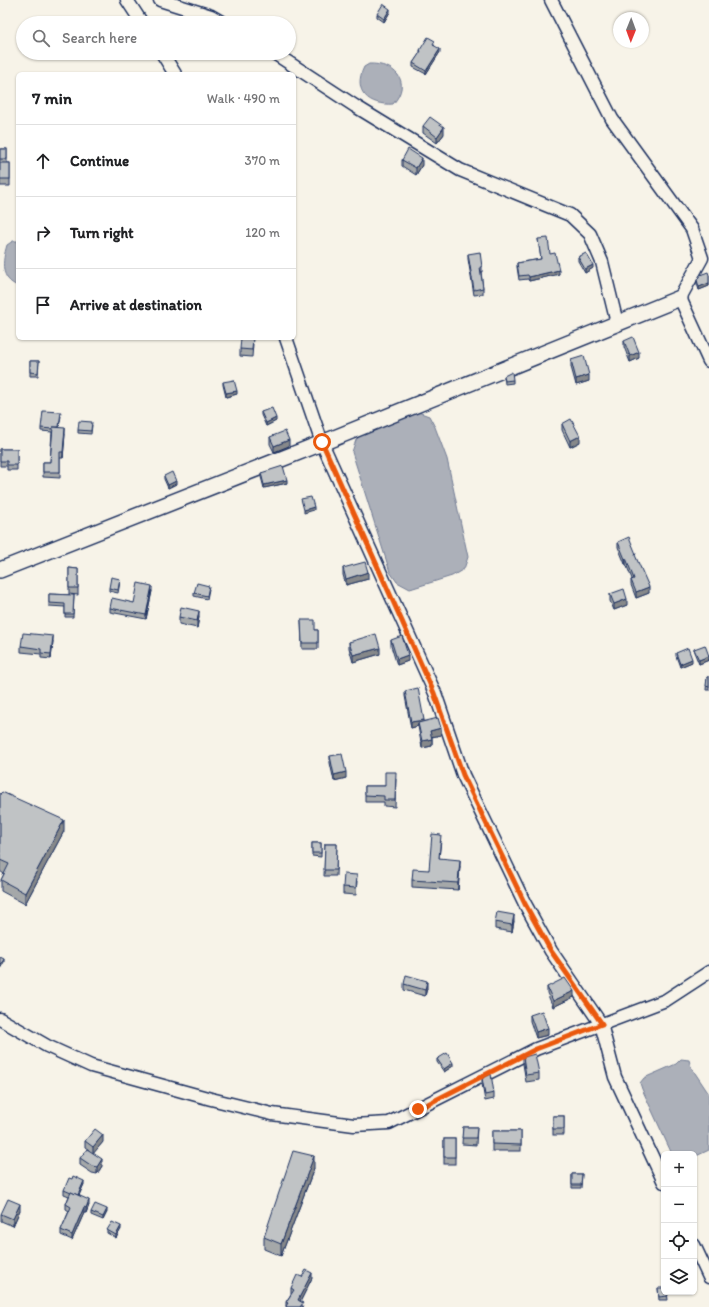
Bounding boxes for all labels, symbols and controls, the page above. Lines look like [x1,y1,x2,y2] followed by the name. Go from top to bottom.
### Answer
[613,12,649,48] north arrow
[16,16,296,60] search box
[30,27,52,49] icon: search
[62,29,137,47] text: Search here
[32,88,72,108] text: 7 min
[207,91,280,106] text: Walk · 490 m
[32,150,54,172] icon: ahead
[70,152,129,170] text: Continue
[245,153,280,168] text: 370 m
[32,222,54,244] icon: right
[70,224,134,242] text: Turn right
[245,225,280,240] text: 120 m
[32,294,54,316] icon: arrive
[70,296,202,314] text: Arrive at destination
[313,433,331,451] route start
[409,1100,427,1118] route end
[661,1151,697,1295] map controls
[661,1151,697,1187] button: +
[661,1187,697,1223] button: −
[661,1223,697,1259] button: locate
[661,1259,697,1295] button: layers

